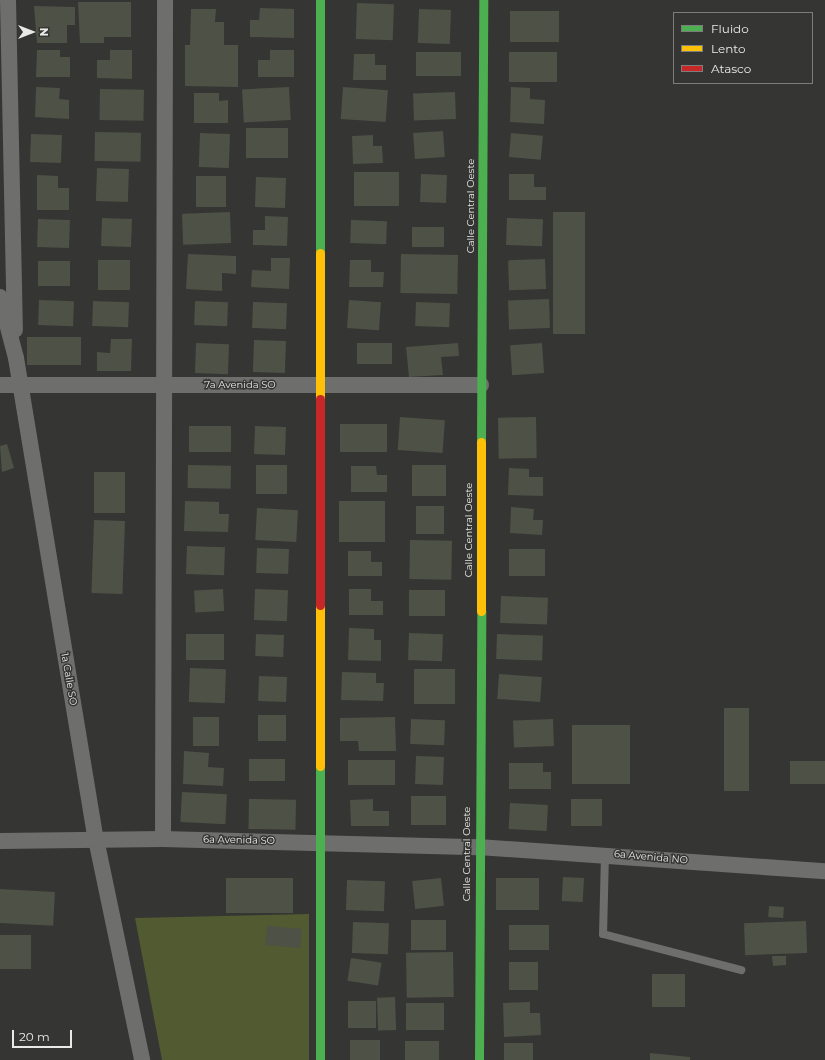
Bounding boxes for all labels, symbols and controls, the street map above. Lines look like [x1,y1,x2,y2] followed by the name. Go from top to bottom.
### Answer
[12,12,52,52] north arrow
[673,12,813,84] legend
[711,21,749,36] text: Fluido
[37,28,51,36] text: N
[711,41,746,56] text: Lento
[711,61,751,76] text: Atasco
[465,159,477,253] street label: Calle Central Oeste
[204,379,276,391] street label: 7a Avenida SO
[463,483,475,577] street label: Calle Central Oeste
[58,652,80,706] street label: 1a Calle SO
[461,807,473,901] street label: Calle Central Oeste
[203,833,275,847] street label: 6a Avenida SO
[614,848,688,866] street label: 6a Avenida NO
[14,1022,74,1048] scale bar
[19,1029,50,1044] text: 20 m

